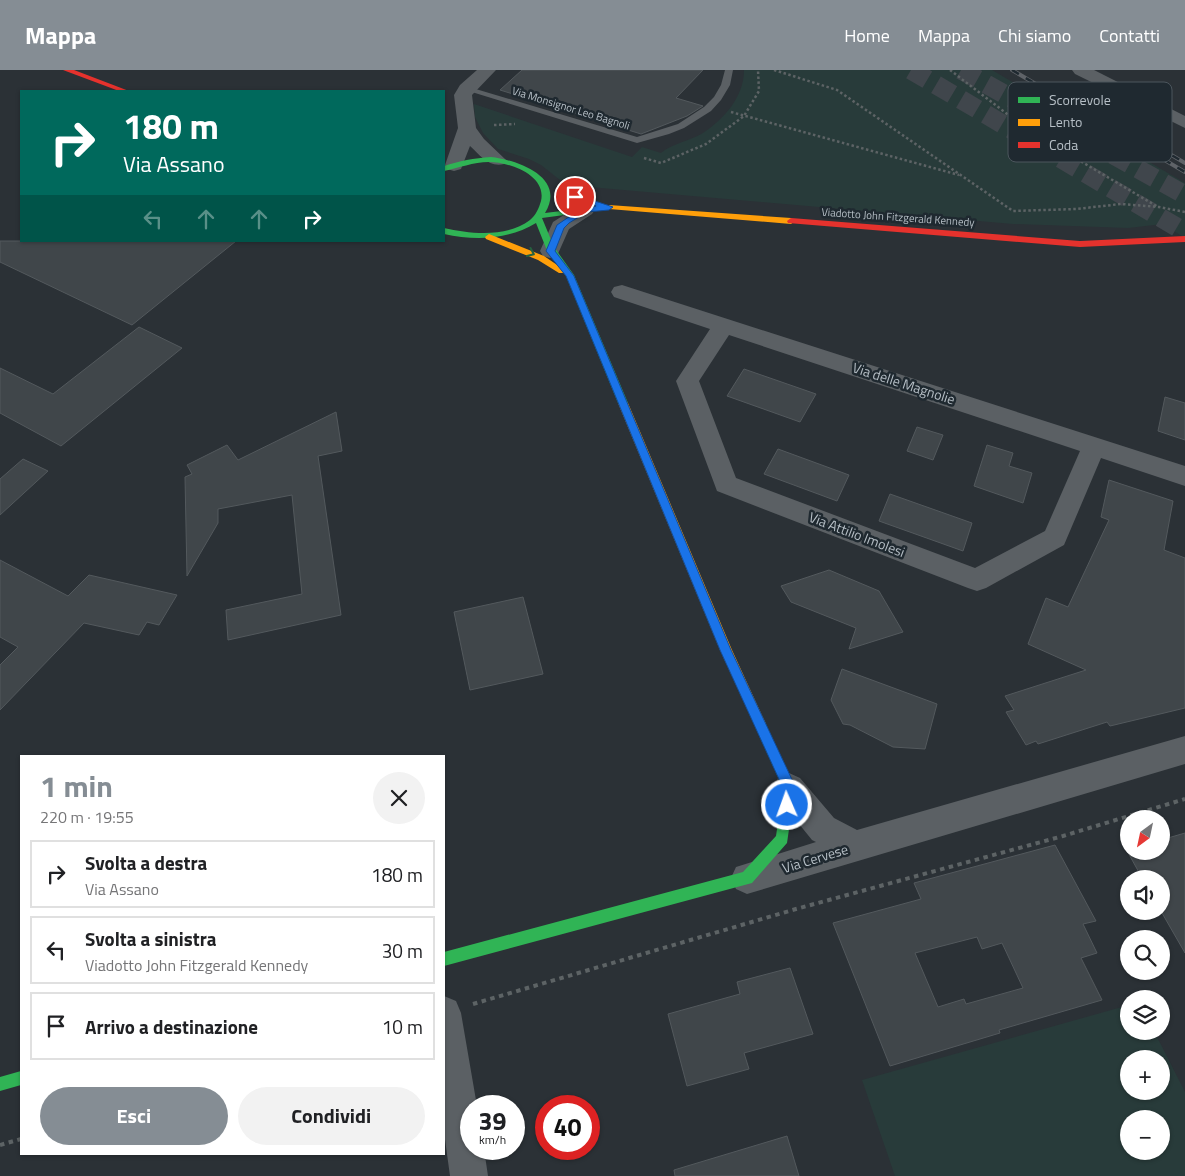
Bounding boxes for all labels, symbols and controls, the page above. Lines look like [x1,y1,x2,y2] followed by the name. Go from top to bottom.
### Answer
[25,17,96,53] text: Mappa
[844,22,890,49] text: Home
[918,22,970,49] text: Mappa
[998,22,1071,49] text: Chi siamo
[1099,22,1160,49] text: Contatti
[510,82,632,134] street label: Via Monsignor Leo Bagnoli
[1008,82,1172,162] legend
[1049,89,1111,110] text: Scorrevole
[123,99,219,153] text: 180 m
[40,110,105,175] icon: right
[1049,111,1083,132] text: Lento
[1049,134,1078,155] text: Coda
[123,147,225,181] text: Via Assano
[554,176,596,218] pin
[561,183,589,211] icon: arrive
[821,204,976,230] street label: Viadotto John Fitzgerald Kennedy
[139,205,167,233] icon: left
[192,205,220,233] icon: ahead
[245,205,273,233] icon: ahead
[298,205,326,233] icon: right
[526,247,535,258] one-way arrow
[850,357,958,409] street label: Via delle Magnolie
[806,506,908,562] street label: Via Attilio Imolesi
[40,763,113,809] text: 1 min
[373,772,425,824] button: close
[760,778,812,830] position arrow
[40,805,134,829] text: 220 m · 19:55
[1120,810,1170,860] north arrow
[1120,810,1170,1160] map controls
[779,838,851,878] street label: Via Cervese
[85,848,207,877] text: Svolta a destra
[42,860,70,888] icon: right
[371,860,423,889] text: 180 m
[1120,870,1170,920] button: sound
[85,877,159,901] text: Via Assano
[85,924,216,953] text: Svolta a sinistra
[1120,930,1170,980] button: search
[42,936,70,964] icon: left
[382,936,423,965] text: 30 m
[85,953,308,977] text: Viadotto John Fitzgerald Kennedy
[1120,990,1170,1040] button: layers
[42,1012,70,1040] icon: arrive
[85,1012,258,1041] text: Arrivo a destinazione
[382,1012,423,1041] text: 10 m
[1120,1050,1170,1100] button: +
[40,1087,228,1145] button: Esci
[238,1087,425,1145] button: Condividi
[535,1095,600,1160] speed limit sign: 40
[478,1102,507,1140] text: 39
[1120,1110,1170,1160] button: −
[479,1130,506,1149] text: km/h

